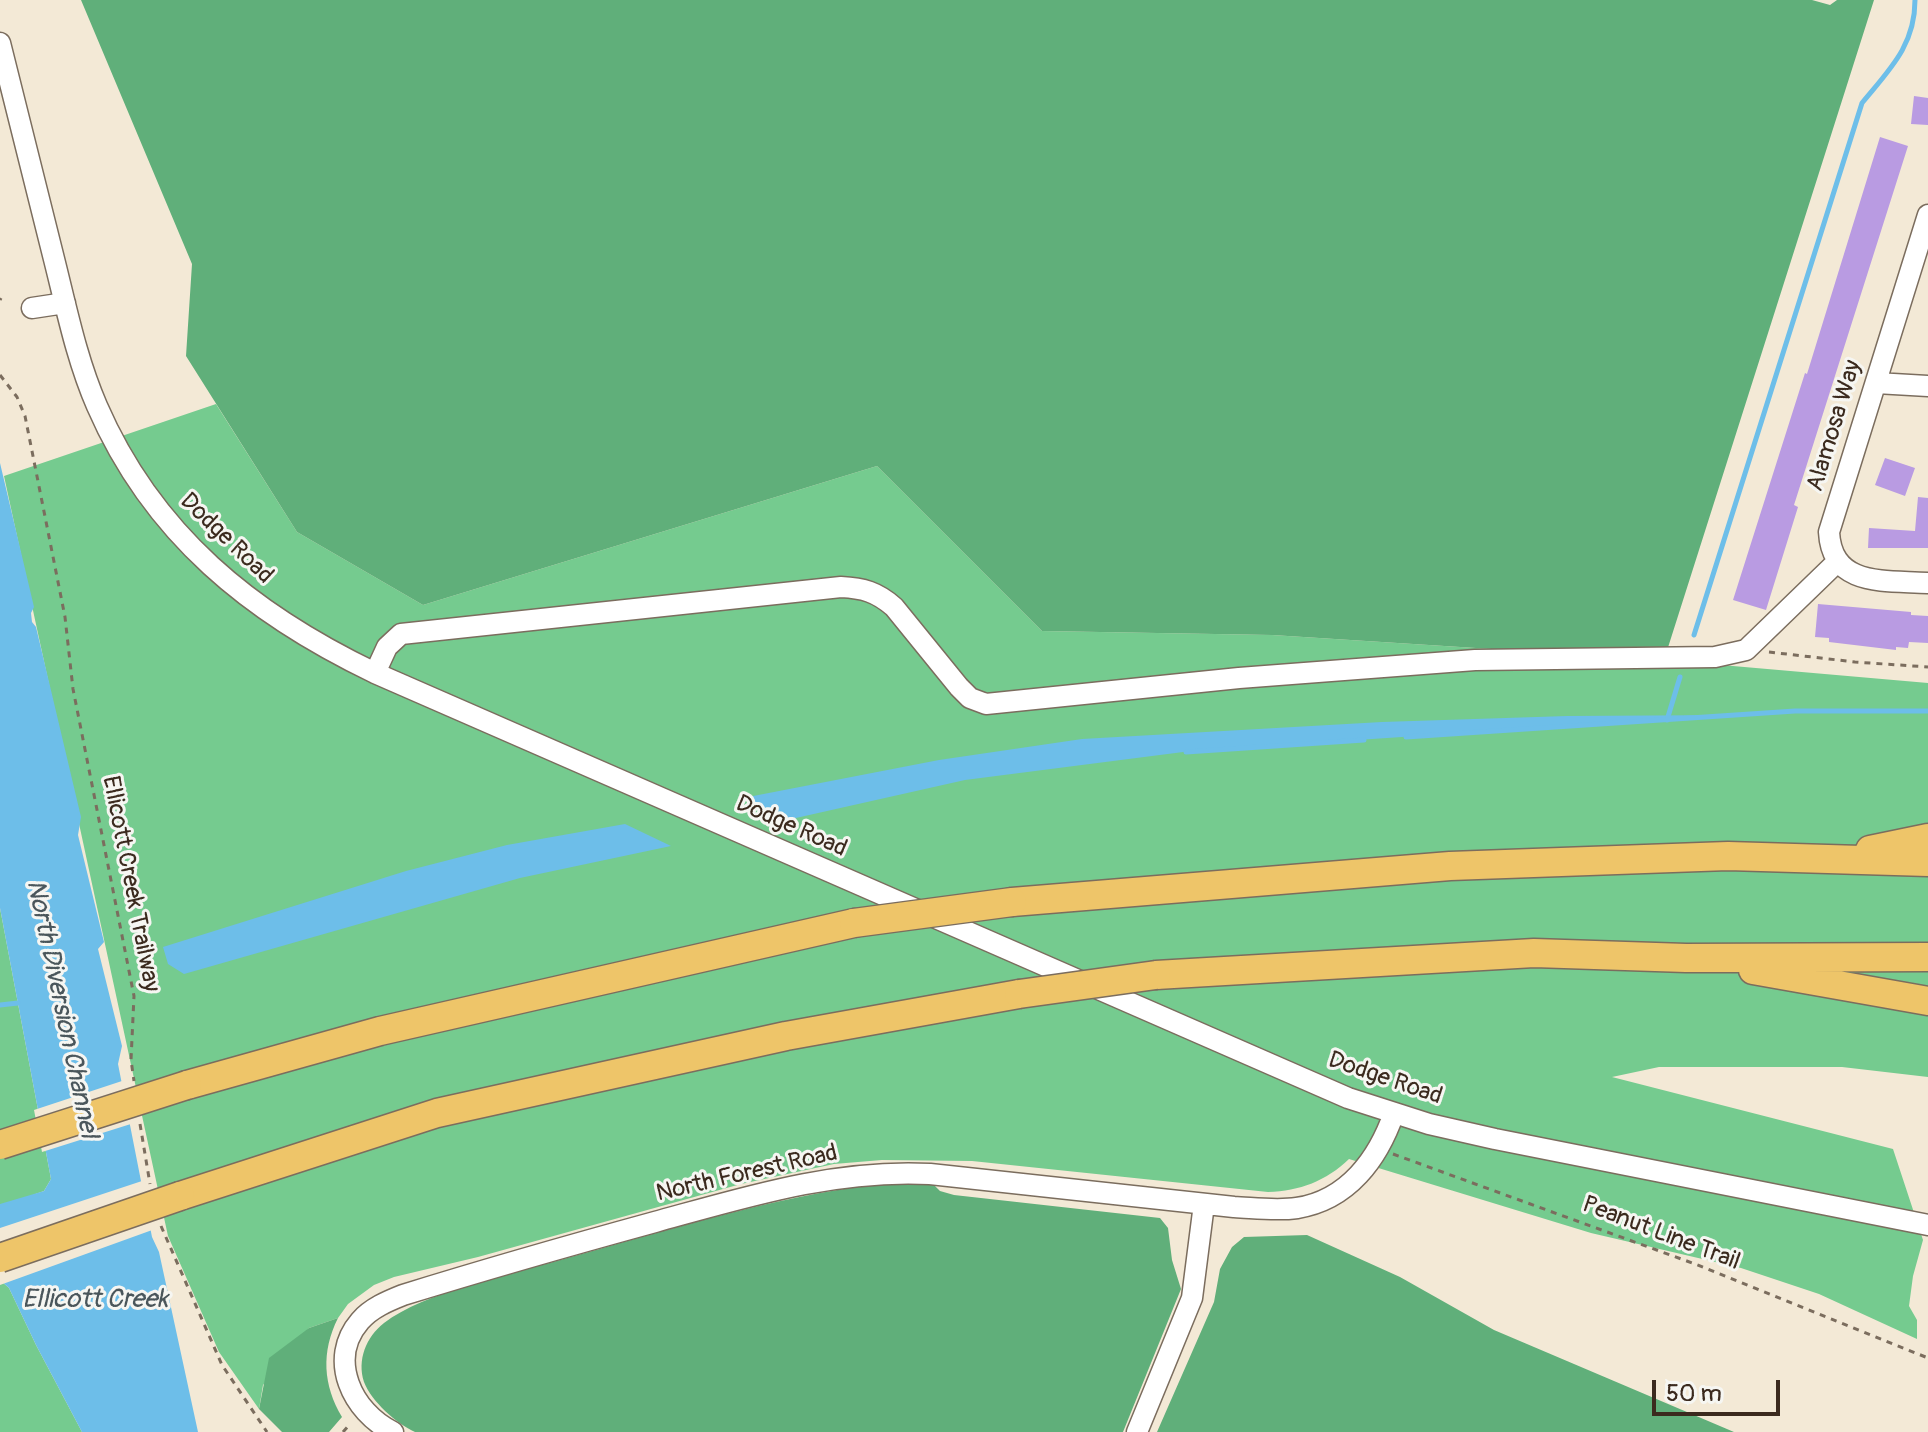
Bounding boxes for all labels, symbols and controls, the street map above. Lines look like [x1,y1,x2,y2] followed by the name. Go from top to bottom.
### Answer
[1801,357,1869,495] street label: Alamosa Way
[173,488,279,590] street label: Dodge Road
[95,774,165,994] street label: Ellicott Creek Trailway
[731,790,851,864] street label: Dodge Road
[18,877,104,1141] water label: North Diversion Channel
[1324,1046,1446,1112] street label: Dodge Road
[654,1139,840,1209] street label: North Forest Road
[1578,1191,1744,1277] street label: Peanut Line Trail
[22,1284,168,1316] water label: Ellicott Creek
[1656,1364,1784,1414] scale bar
[1666,1379,1722,1408] text: 50 m

